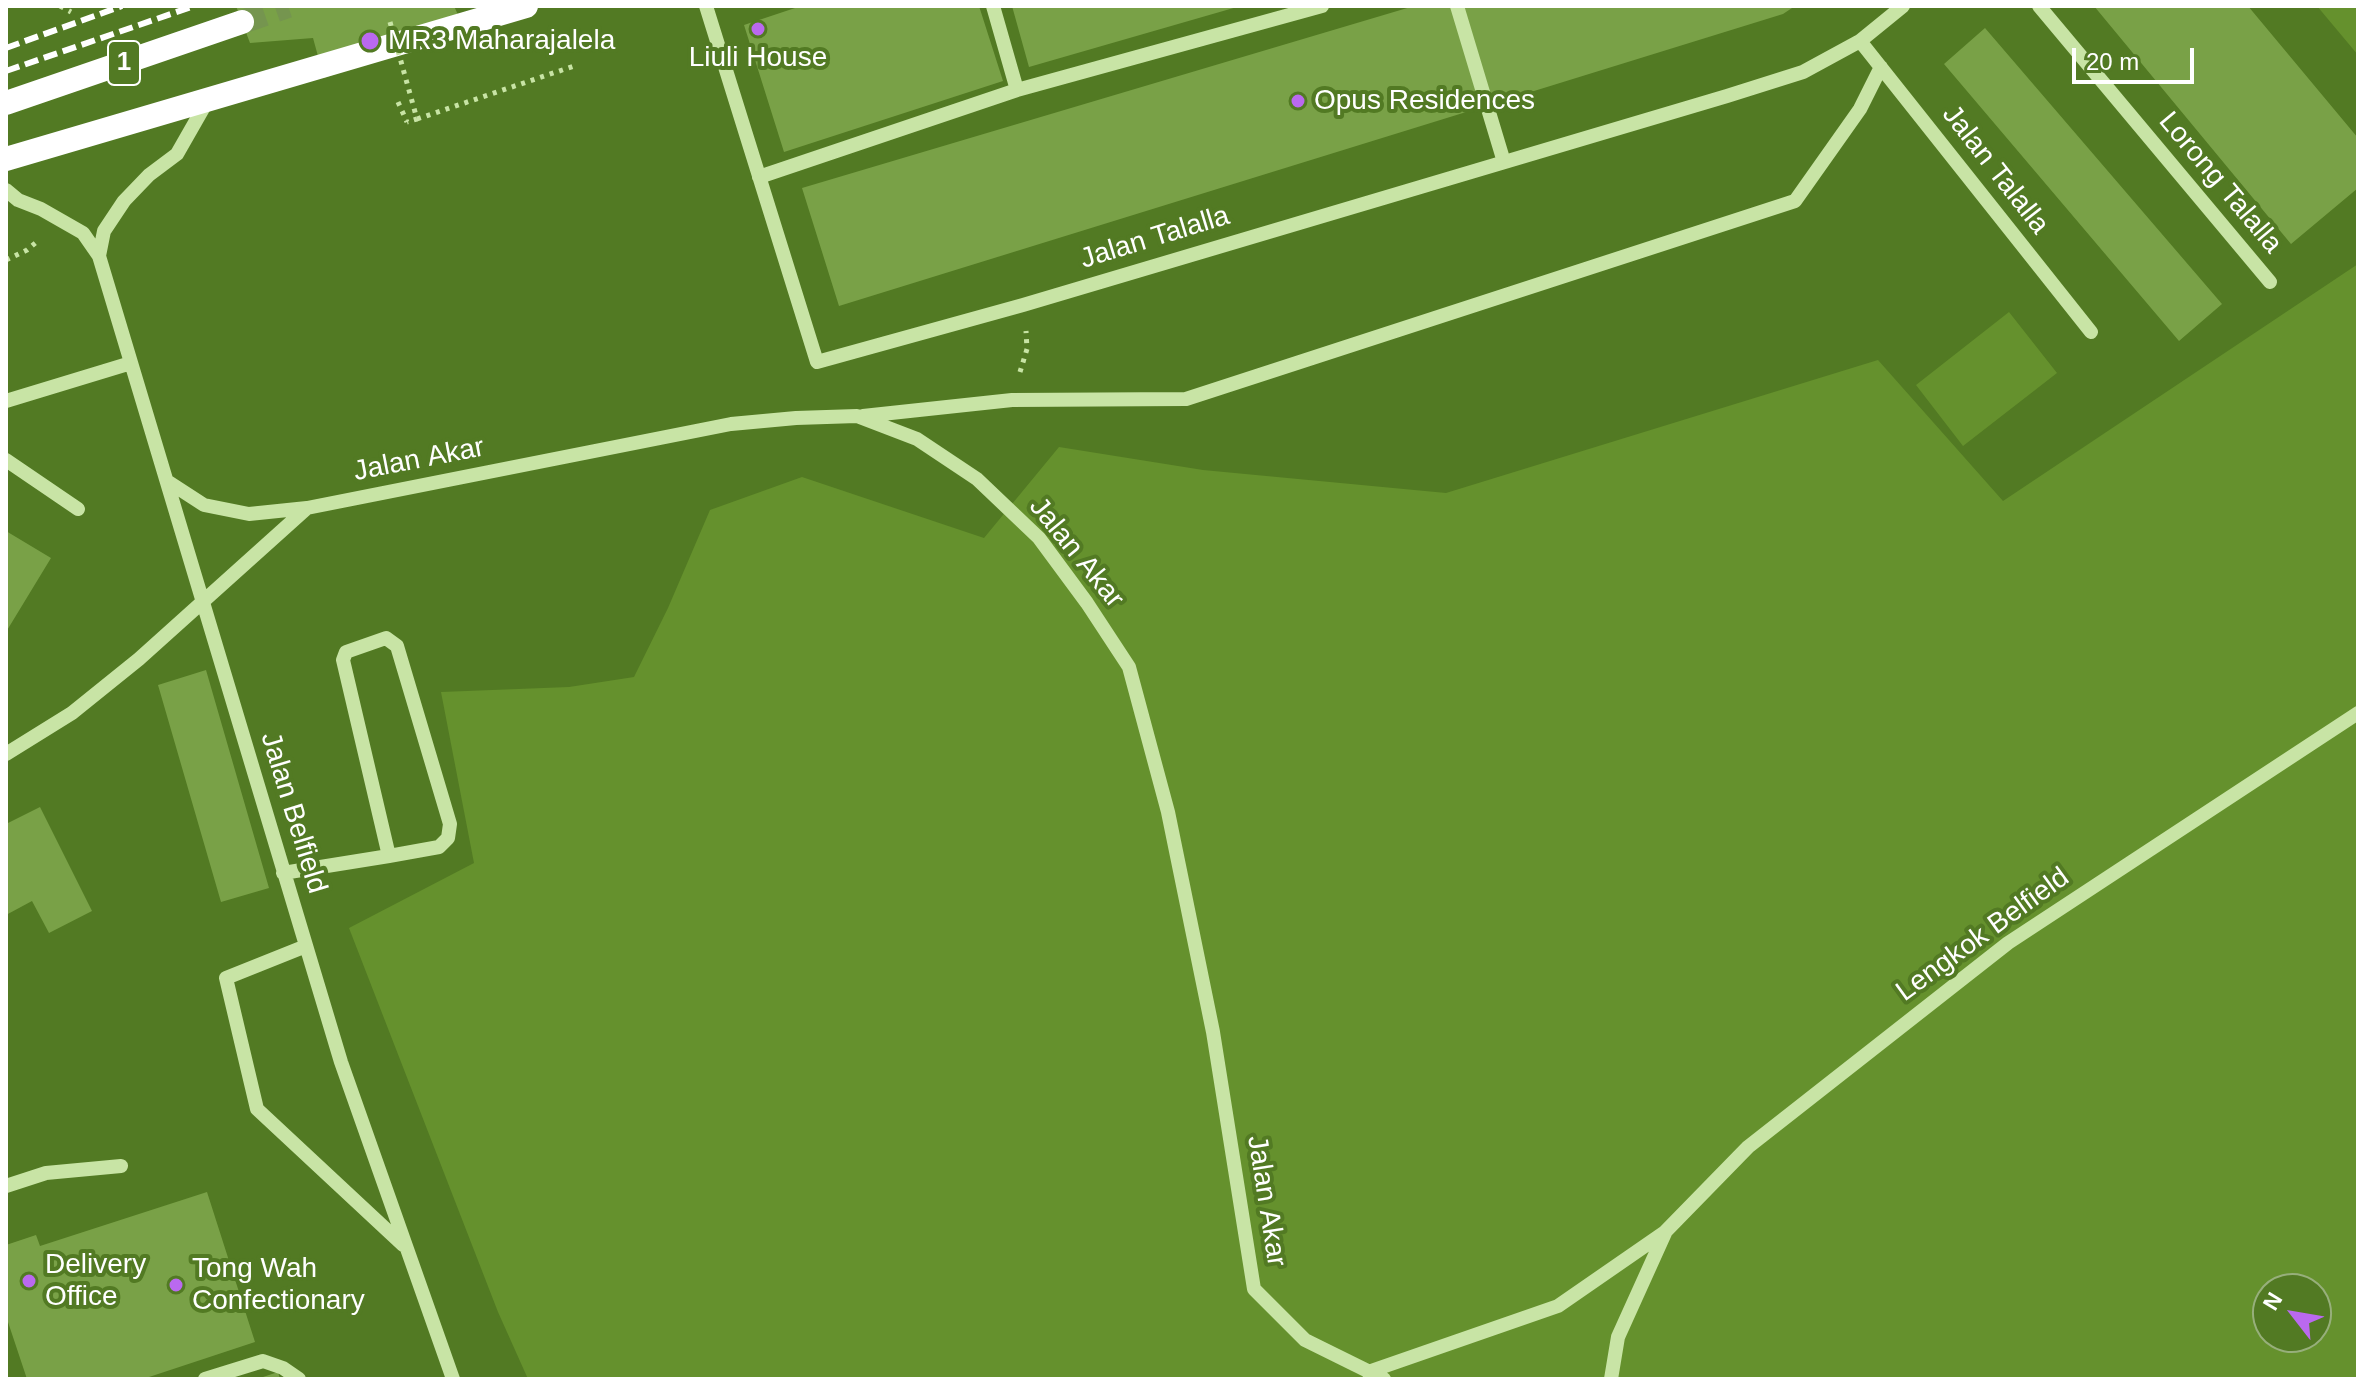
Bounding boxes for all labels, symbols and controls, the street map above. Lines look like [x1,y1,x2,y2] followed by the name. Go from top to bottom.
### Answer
[749,20,767,38] marker: Liuli House
[388,24,615,58] place label: MR3 Maharajalela
[359,30,381,52] marker: MR3 Maharajalela
[2076,32,2198,82] scale bar
[108,41,140,85] road number: 1
[689,41,827,75] place label: Liuli House
[2086,48,2139,75] text: 20 m
[1314,84,1535,118] place label: Opus Residences
[1289,92,1307,110] marker: Opus Residences
[1934,99,2056,241] street label: Jalan Talalla
[2151,105,2289,261] street label: Lorong Talalla
[1076,199,1234,277] street label: Jalan Talalla
[351,431,487,489] street label: Jalan Akar
[1021,491,1131,615] street label: Jalan Akar
[253,728,333,898] street label: Jalan Belfield
[1890,861,2076,1009] street label: Lengkok Belfield
[1239,1133,1293,1269] street label: Jalan Akar
[45,1248,146,1314] place label: Delivery Office
[192,1252,365,1318] place label: Tong Wah Confectionary
[20,1272,38,1290] marker: Delivery Office
[2252,1273,2332,1353] north arrow
[167,1276,185,1294] marker: Tong Wah Confectionary
[2258,1288,2288,1315] text: N

